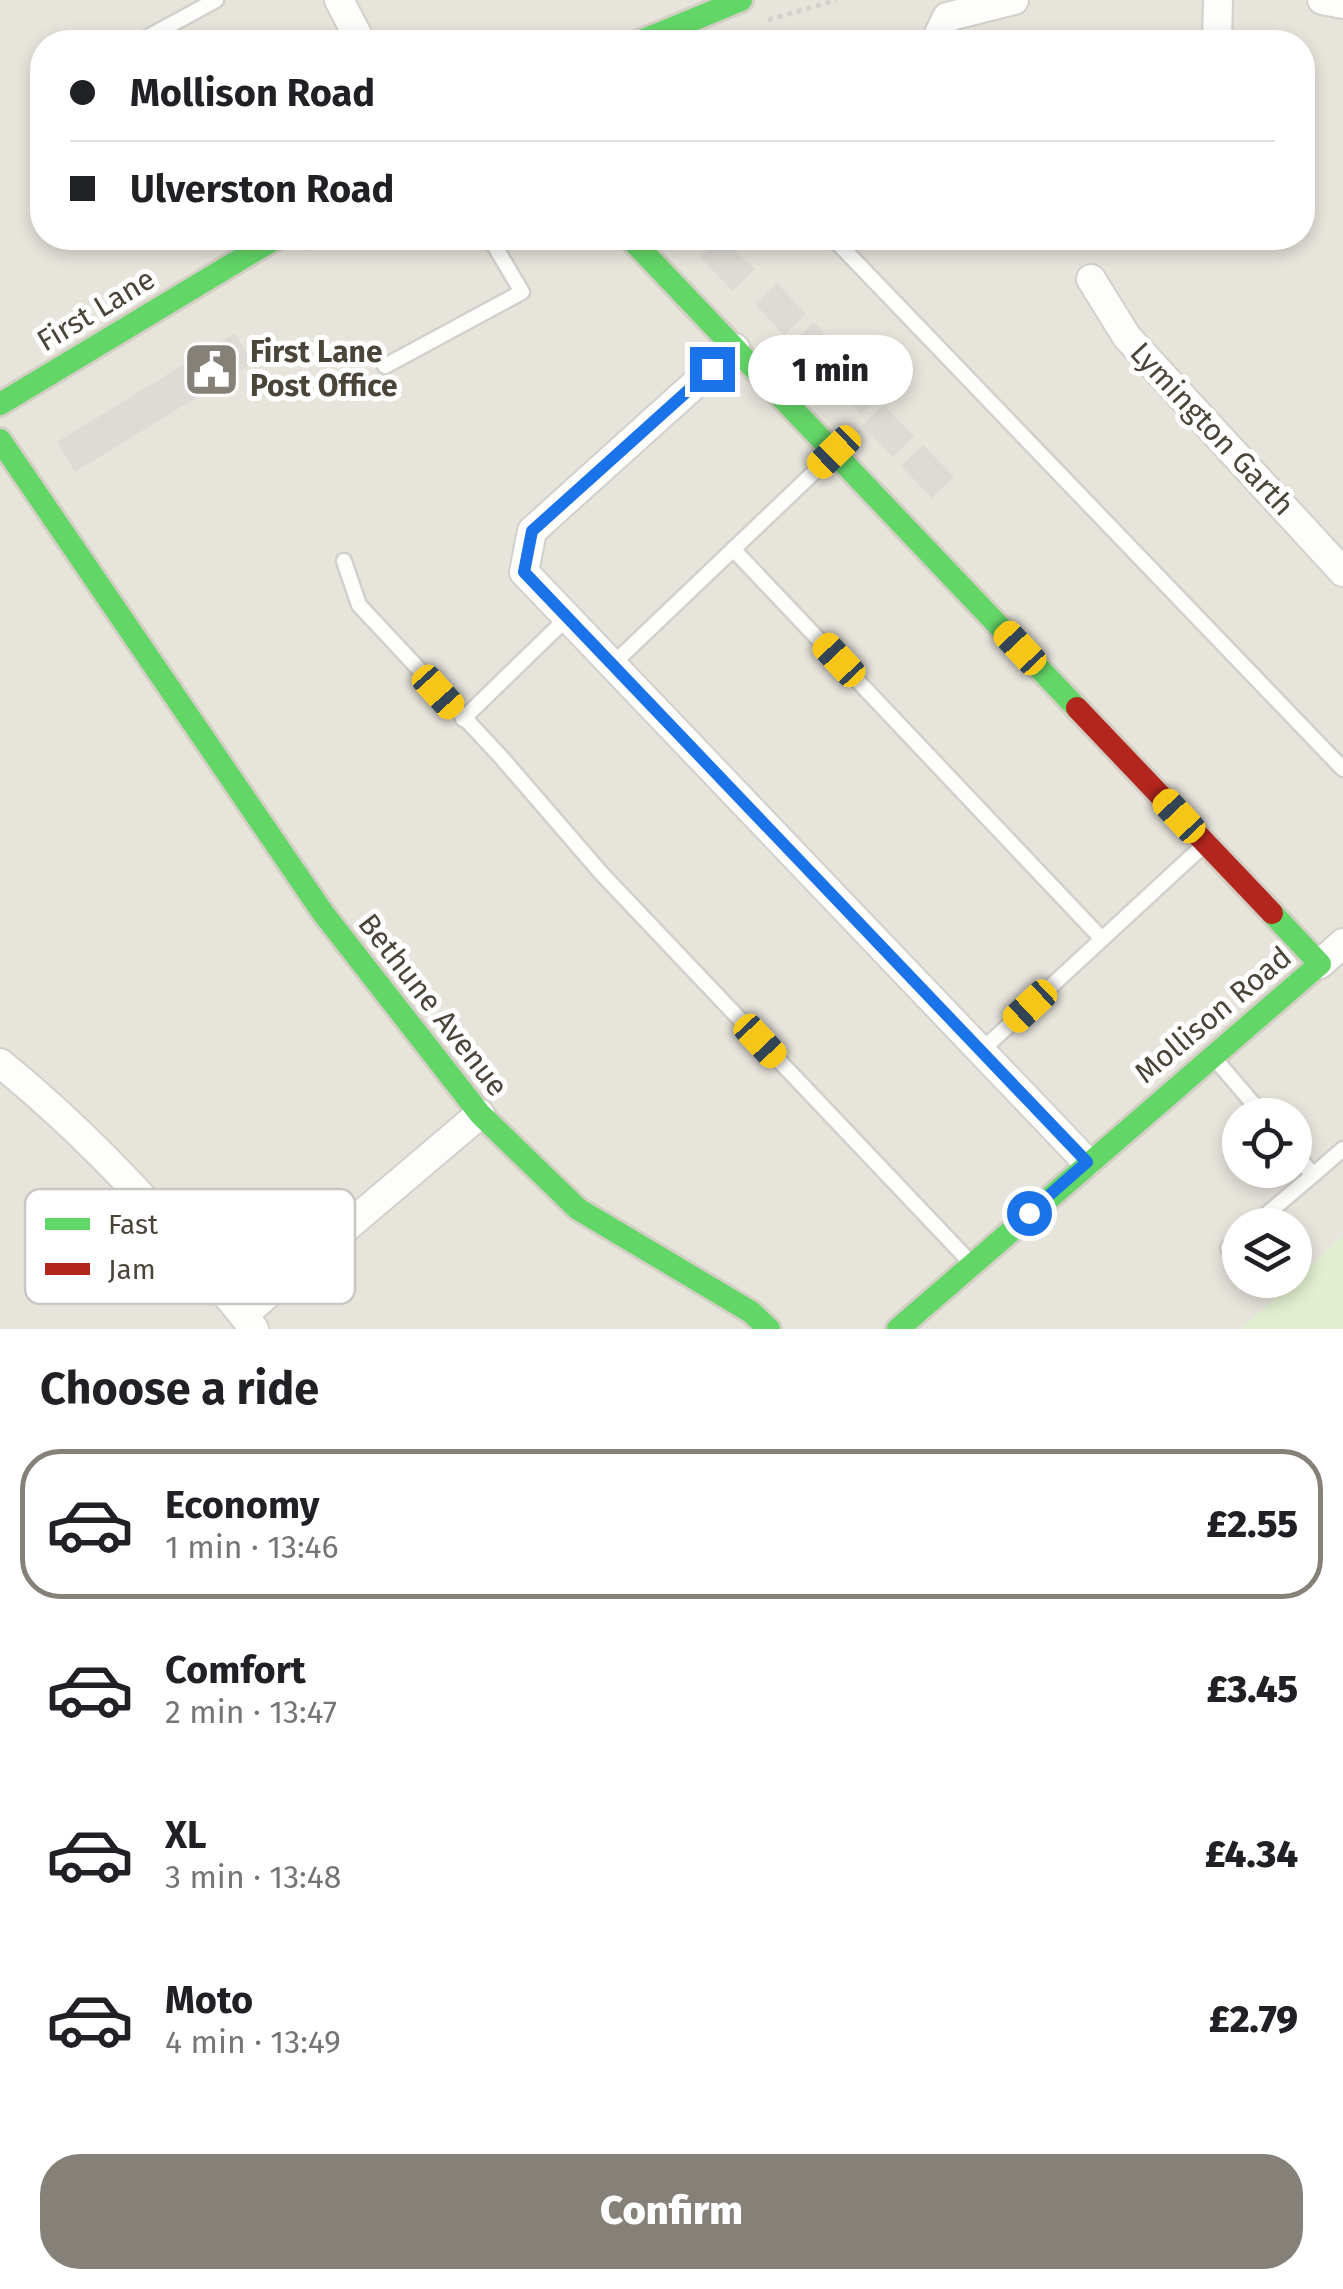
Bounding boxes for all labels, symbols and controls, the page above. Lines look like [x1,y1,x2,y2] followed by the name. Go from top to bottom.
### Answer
[130,70,375,116] text: Mollison Road
[130,166,394,212] text: Ulverston Road
[31,261,161,359] street label: First Lane
[250,334,398,404] place label: First Lane Post Office
[747,334,912,404] callout: 1 min
[1123,335,1301,523] street label: Lymington Garth
[181,339,241,399] public building icon: First Lane Post Office
[690,347,735,392] route end
[792,351,869,389] text: 1 min
[802,420,866,484] car
[989,616,1051,680] car
[808,628,870,692] car
[407,660,469,724] car
[1148,784,1210,848] car
[351,906,515,1104] street label: Bethune Avenue
[1127,939,1299,1091] street label: Mollison Road
[998,975,1062,1037] car
[729,1009,791,1073] car
[1222,1098,1312,1298] map controls
[1222,1098,1312,1188] button: locate
[25,1189,355,1304] legend
[1007,1191,1052,1236] route start
[108,1208,159,1241] text: Fast
[1222,1208,1312,1298] button: layers
[108,1253,156,1286] text: Jam
[40,1362,319,1416] text: Choose a ride
[45,1479,135,1569] icon: car
[165,1482,320,1528] text: Economy
[1207,1501,1298,1547] text: £2.55
[165,1528,339,1566] text: 1 min · 13:46
[45,1644,135,1734] icon: car
[165,1647,306,1693] text: Comfort
[1207,1666,1298,1712] text: £3.45
[165,1693,337,1731] text: 2 min · 13:47
[45,1809,135,1899] icon: car
[165,1812,207,1858] text: XL
[1205,1831,1298,1877] text: £4.34
[165,1858,341,1896] text: 3 min · 13:48
[45,1974,135,2064] icon: car
[165,1977,253,2023] text: Moto
[1209,1996,1298,2042] text: £2.79
[165,2023,341,2061] text: 4 min · 13:49
[40,2154,1303,2269] button: Confirm

